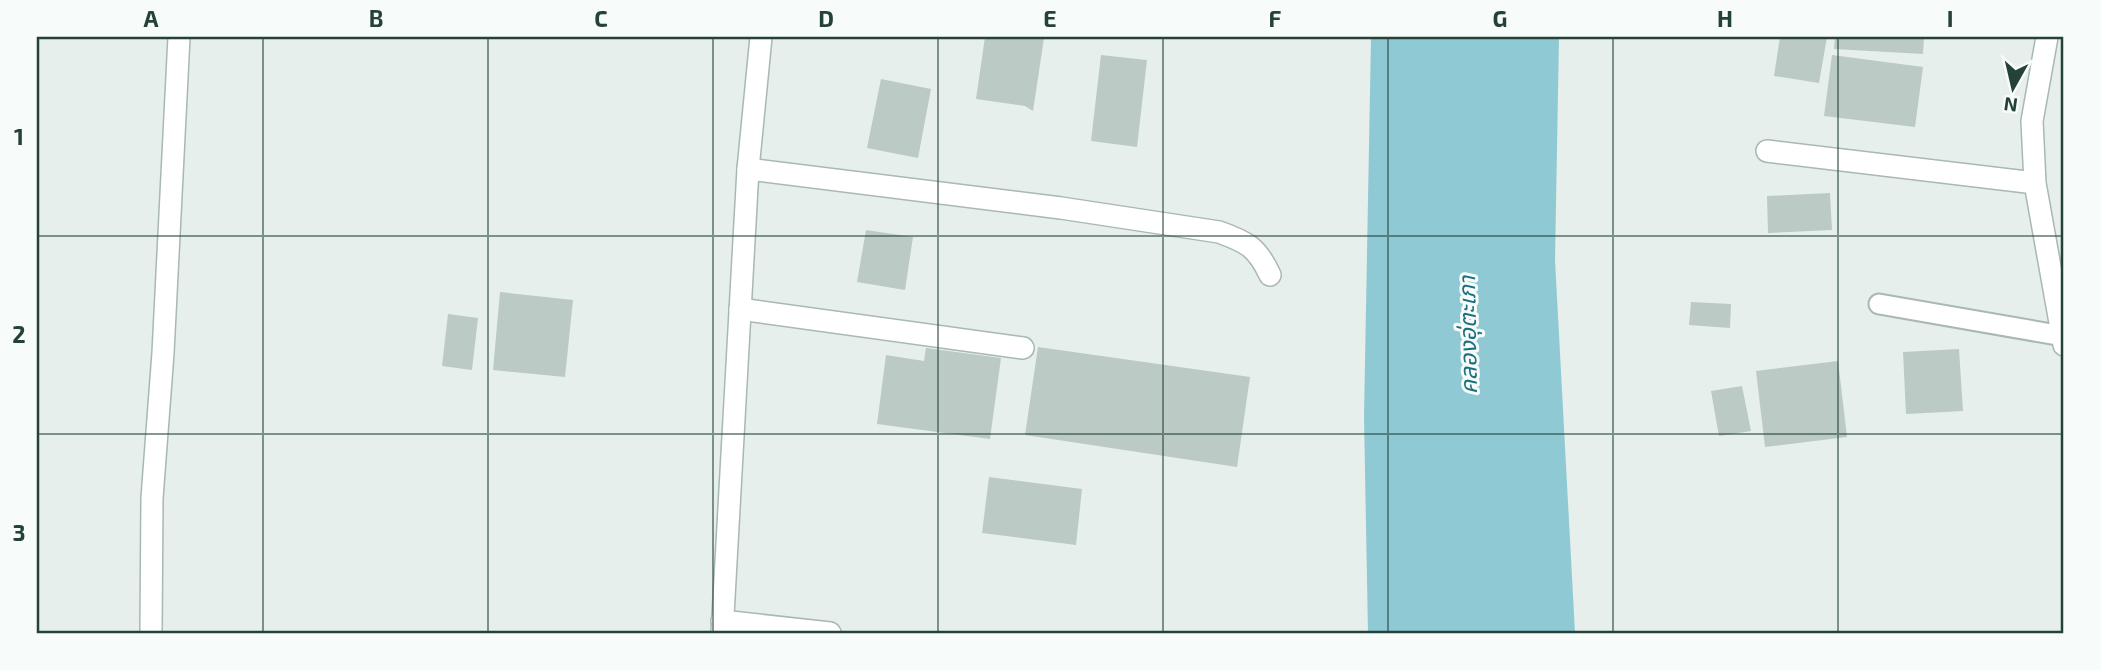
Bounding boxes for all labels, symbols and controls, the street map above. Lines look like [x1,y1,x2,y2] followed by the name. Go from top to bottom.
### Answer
[143,4,159,32] text: A
[369,4,383,32] text: B
[594,4,608,32] text: C
[818,4,834,32] text: D
[1043,4,1057,32] text: E
[1269,4,1282,32] text: F
[1493,4,1507,32] text: G
[1717,4,1733,32] text: H
[1947,4,1953,32] text: I
[1979,52,2048,122] north arrow
[2002,93,2019,118] text: N
[14,122,24,150] text: 1
[1452,274,1483,394] water label: คลองอุ่ตะเภา
[12,320,26,348] text: 2
[12,518,26,546] text: 3

